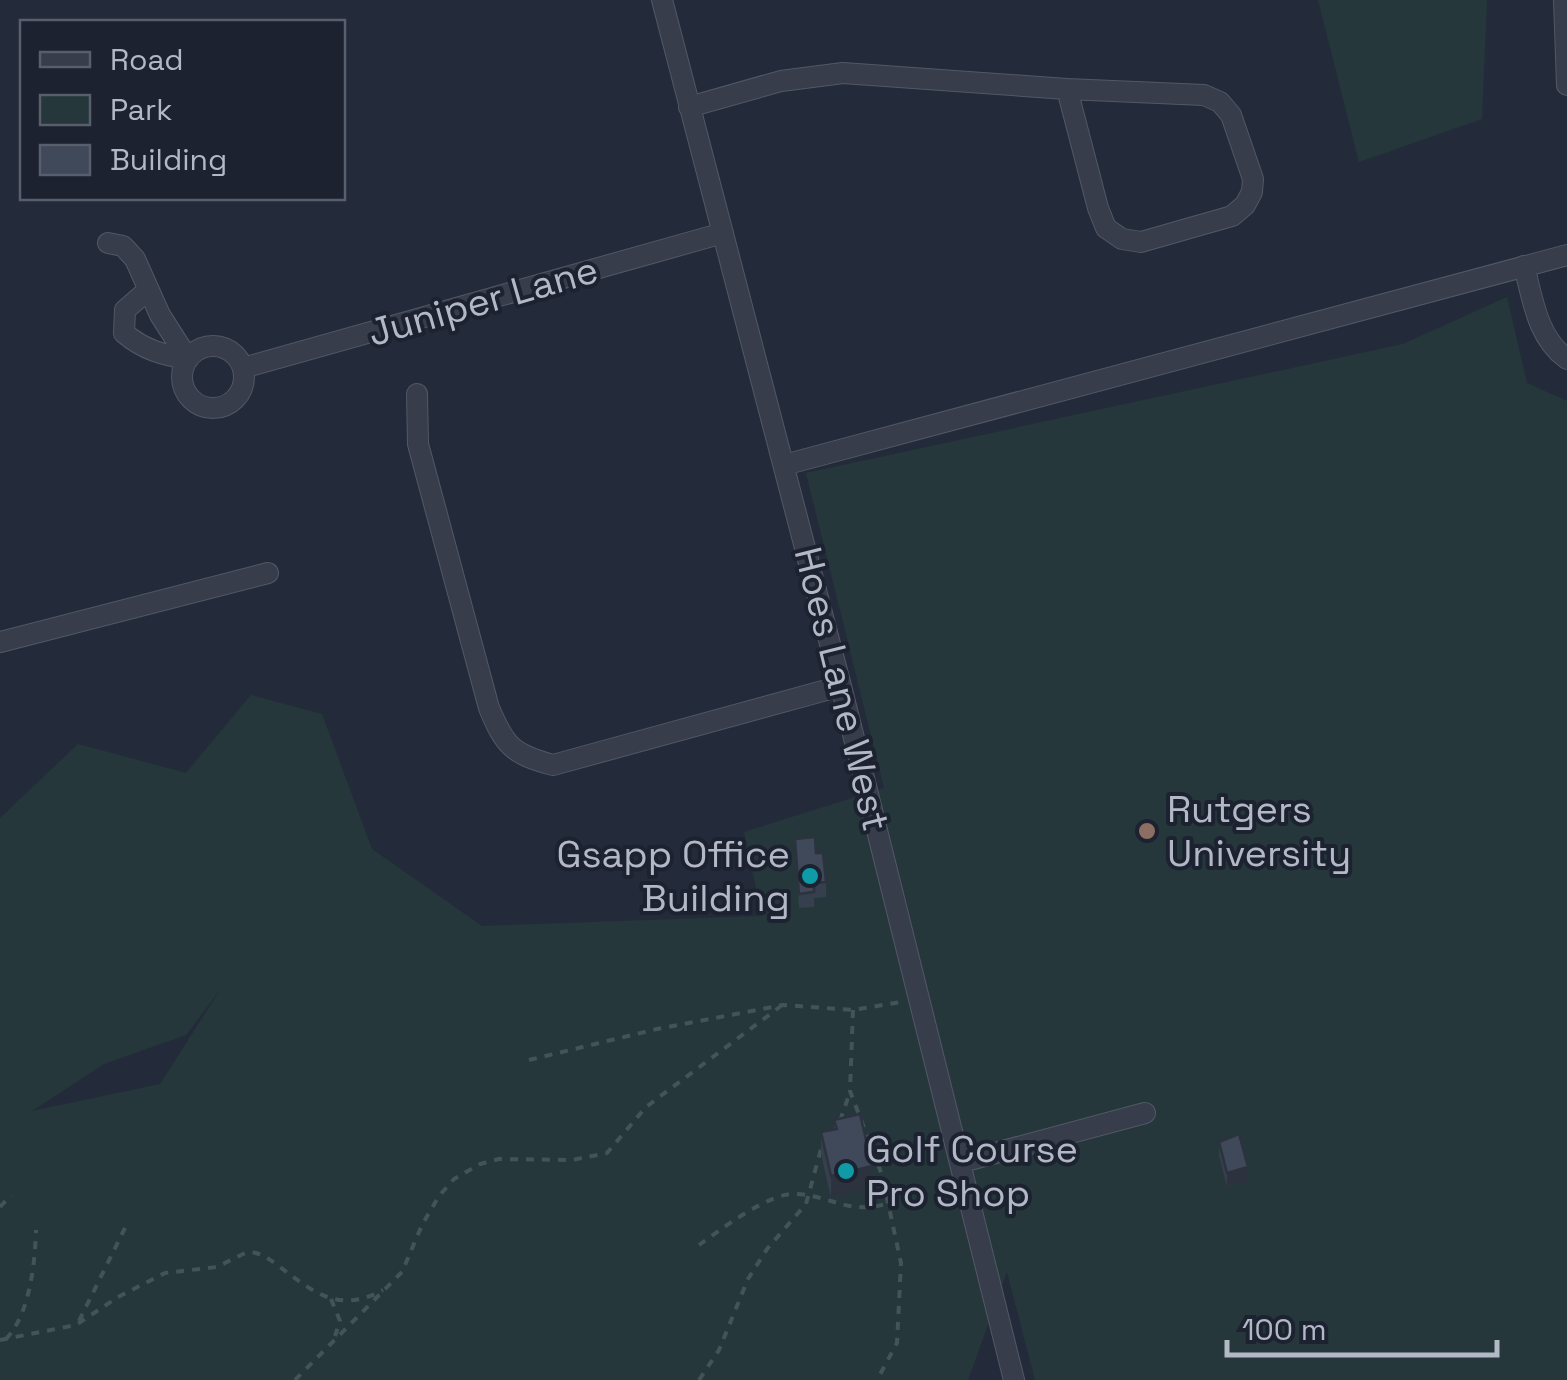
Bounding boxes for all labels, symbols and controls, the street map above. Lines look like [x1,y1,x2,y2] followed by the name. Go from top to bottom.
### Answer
[20,20,345,200] legend
[110,40,184,79] text: Road
[110,90,172,129] text: Park
[110,140,227,179] text: Building
[363,245,603,357] street label: Juniper Lane
[784,542,900,836] street label: Hoes Lane West
[1167,785,1351,877] place label: Rutgers University
[1136,820,1158,842] marker: Rutgers University
[556,830,790,922] place label: Gsapp Office Building
[799,865,821,887] marker: Gsapp Office Building
[866,1125,1078,1217] place label: Golf Course Pro Shop
[835,1160,857,1182] marker: Golf Course Pro Shop
[1227,1295,1497,1357] scale bar
[1242,1310,1327,1349] text: 100 m

